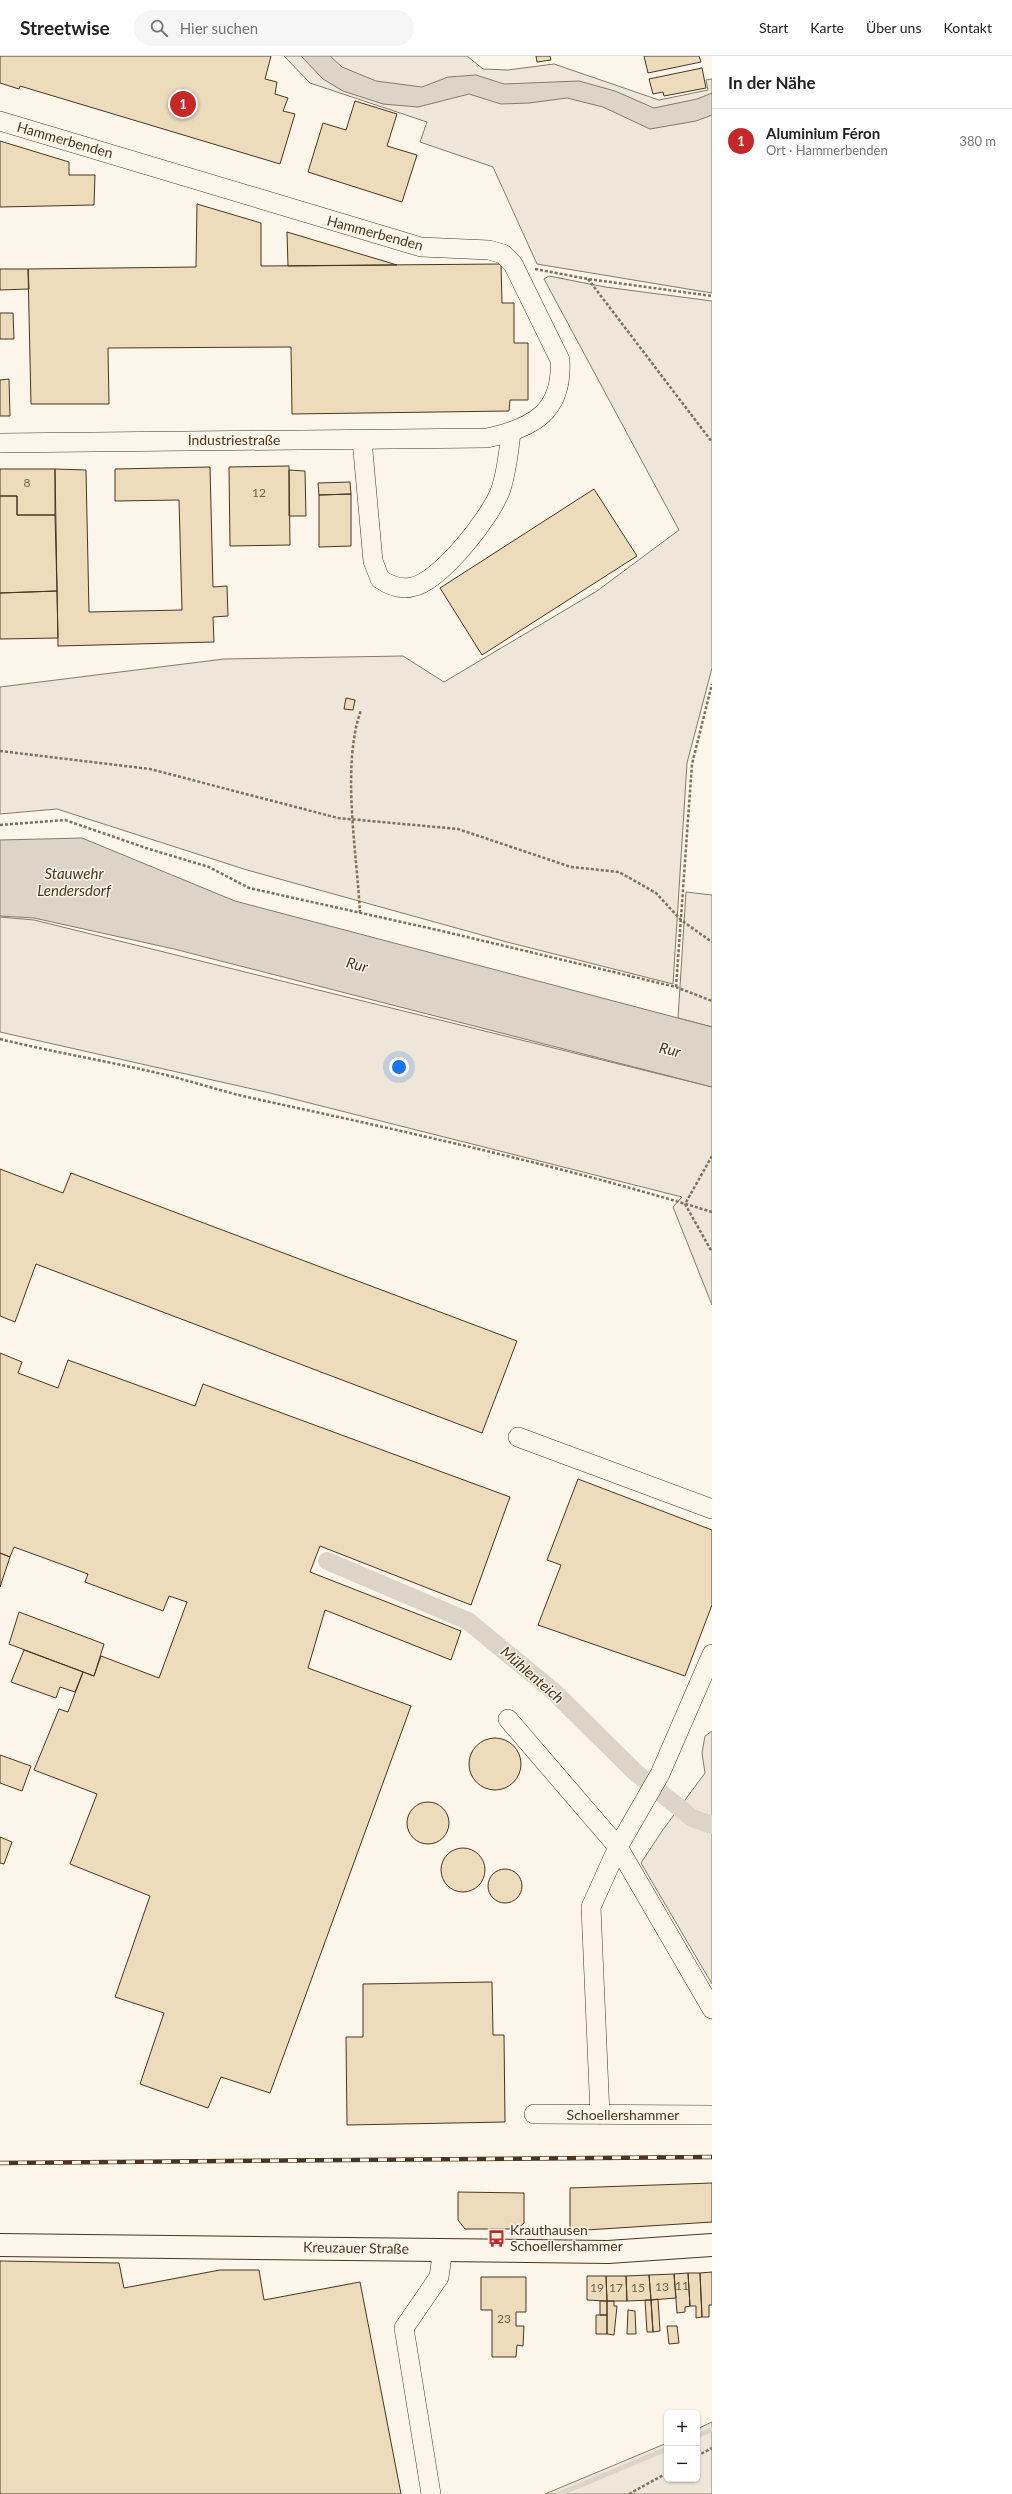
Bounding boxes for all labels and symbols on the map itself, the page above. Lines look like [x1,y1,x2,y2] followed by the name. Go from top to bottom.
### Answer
[170,89,196,119] pin: 1
[15,118,115,161] street label: Hammerbenden
[325,211,425,254] street label: Hammerbenden
[188,431,280,448] street label: Industriestraße
[24,475,31,490] house number: 8
[252,485,266,500] house number: 12
[37,864,112,899] water label: Stauwehr Lendersdorf
[345,953,371,976] water label: Rur
[658,1038,684,1060] water label: Rur
[389,1057,409,1077] your location
[497,1642,568,1707] water label: Mühlenteich
[567,2106,679,2123] street label: Schoellershammer
[510,2221,623,2254] place label: Krauthausen Schoellershammer
[487,2228,507,2248] bus stop icon: Krauthausen Schoellershammer
[303,2238,409,2257] street label: Kreuzauer Straße
[675,2278,689,2293] house number: 11
[655,2279,669,2294] house number: 13
[590,2280,604,2295] house number: 19
[609,2280,623,2295] house number: 17
[631,2280,645,2295] house number: 15
[497,2311,511,2326] house number: 23

